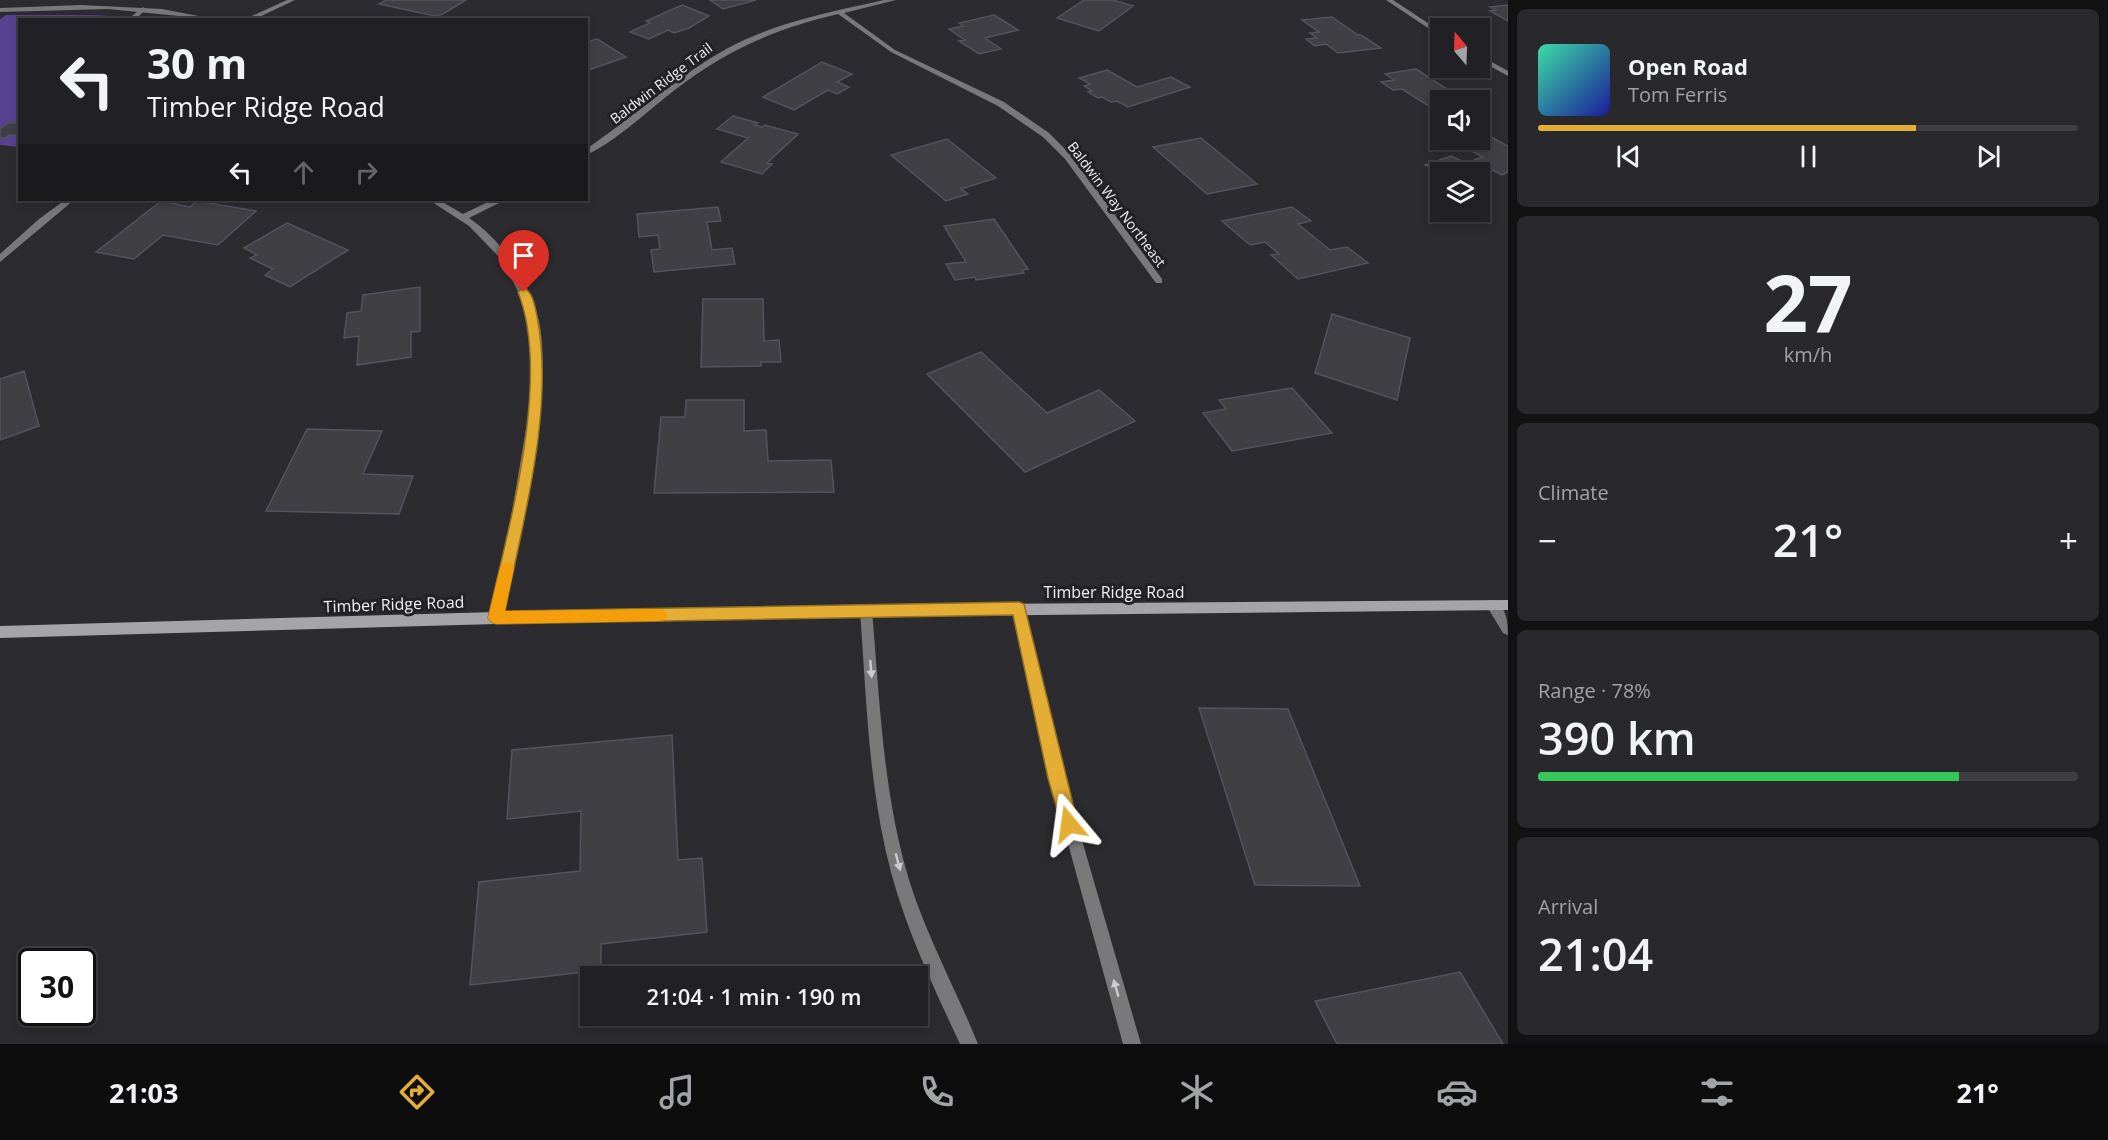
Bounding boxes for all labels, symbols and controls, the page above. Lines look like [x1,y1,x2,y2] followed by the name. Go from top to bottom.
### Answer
[1430,18,1490,78] north arrow
[1430,18,1490,222] map controls
[147,34,247,91] text: 30 m
[606,38,716,128] street label: Baldwin Ridge Trail
[48,42,126,120] icon: left
[1628,51,1748,81] text: Open Road
[1628,81,1727,108] text: Tom Ferris
[147,88,385,125] text: Timber Ridge Road
[1430,90,1490,150] button: sound
[1064,137,1170,271] street label: Baldwin Way Northeast
[1612,140,1645,173] icon: previous
[1792,140,1825,173] icon: pause
[1972,140,2005,173] icon: next
[224,156,257,189] icon: left
[287,156,320,189] icon: ahead
[350,156,383,189] icon: right
[1430,162,1490,222] button: layers
[498,230,549,292] pin
[507,239,540,272] icon: arrive
[1763,249,1853,355] text: 27
[1784,341,1832,368] text: km/h
[1538,479,1609,506] text: Climate
[1773,509,1843,570] text: 21°
[1538,518,1557,563] text: −
[2059,518,2078,563] text: +
[1044,581,1184,603] street label: Timber Ridge Road
[323,591,465,617] street label: Timber Ridge Road
[866,660,876,679] one-way arrow
[1538,677,1651,704] text: Range · 78%
[1538,707,1696,768] text: 390 km
[1037,792,1101,856] position arrow
[894,853,903,871] one-way arrow
[1538,893,1598,920] text: Arrival
[1538,923,1653,984] text: 21:04
[18,948,96,1026] speed limit sign: 30
[1110,979,1120,997] one-way arrow
[646,981,862,1011] text: 21:04 · 1 min · 190 m
[396,1071,438,1113] icon: directions
[656,1071,698,1113] icon: music
[916,1071,958,1113] icon: phone
[1176,1071,1218,1113] icon: climate
[1436,1071,1478,1113] icon: car
[1696,1071,1738,1113] icon: filters
[109,1074,178,1111] text: 21:03
[1956,1074,1999,1111] text: 21°

